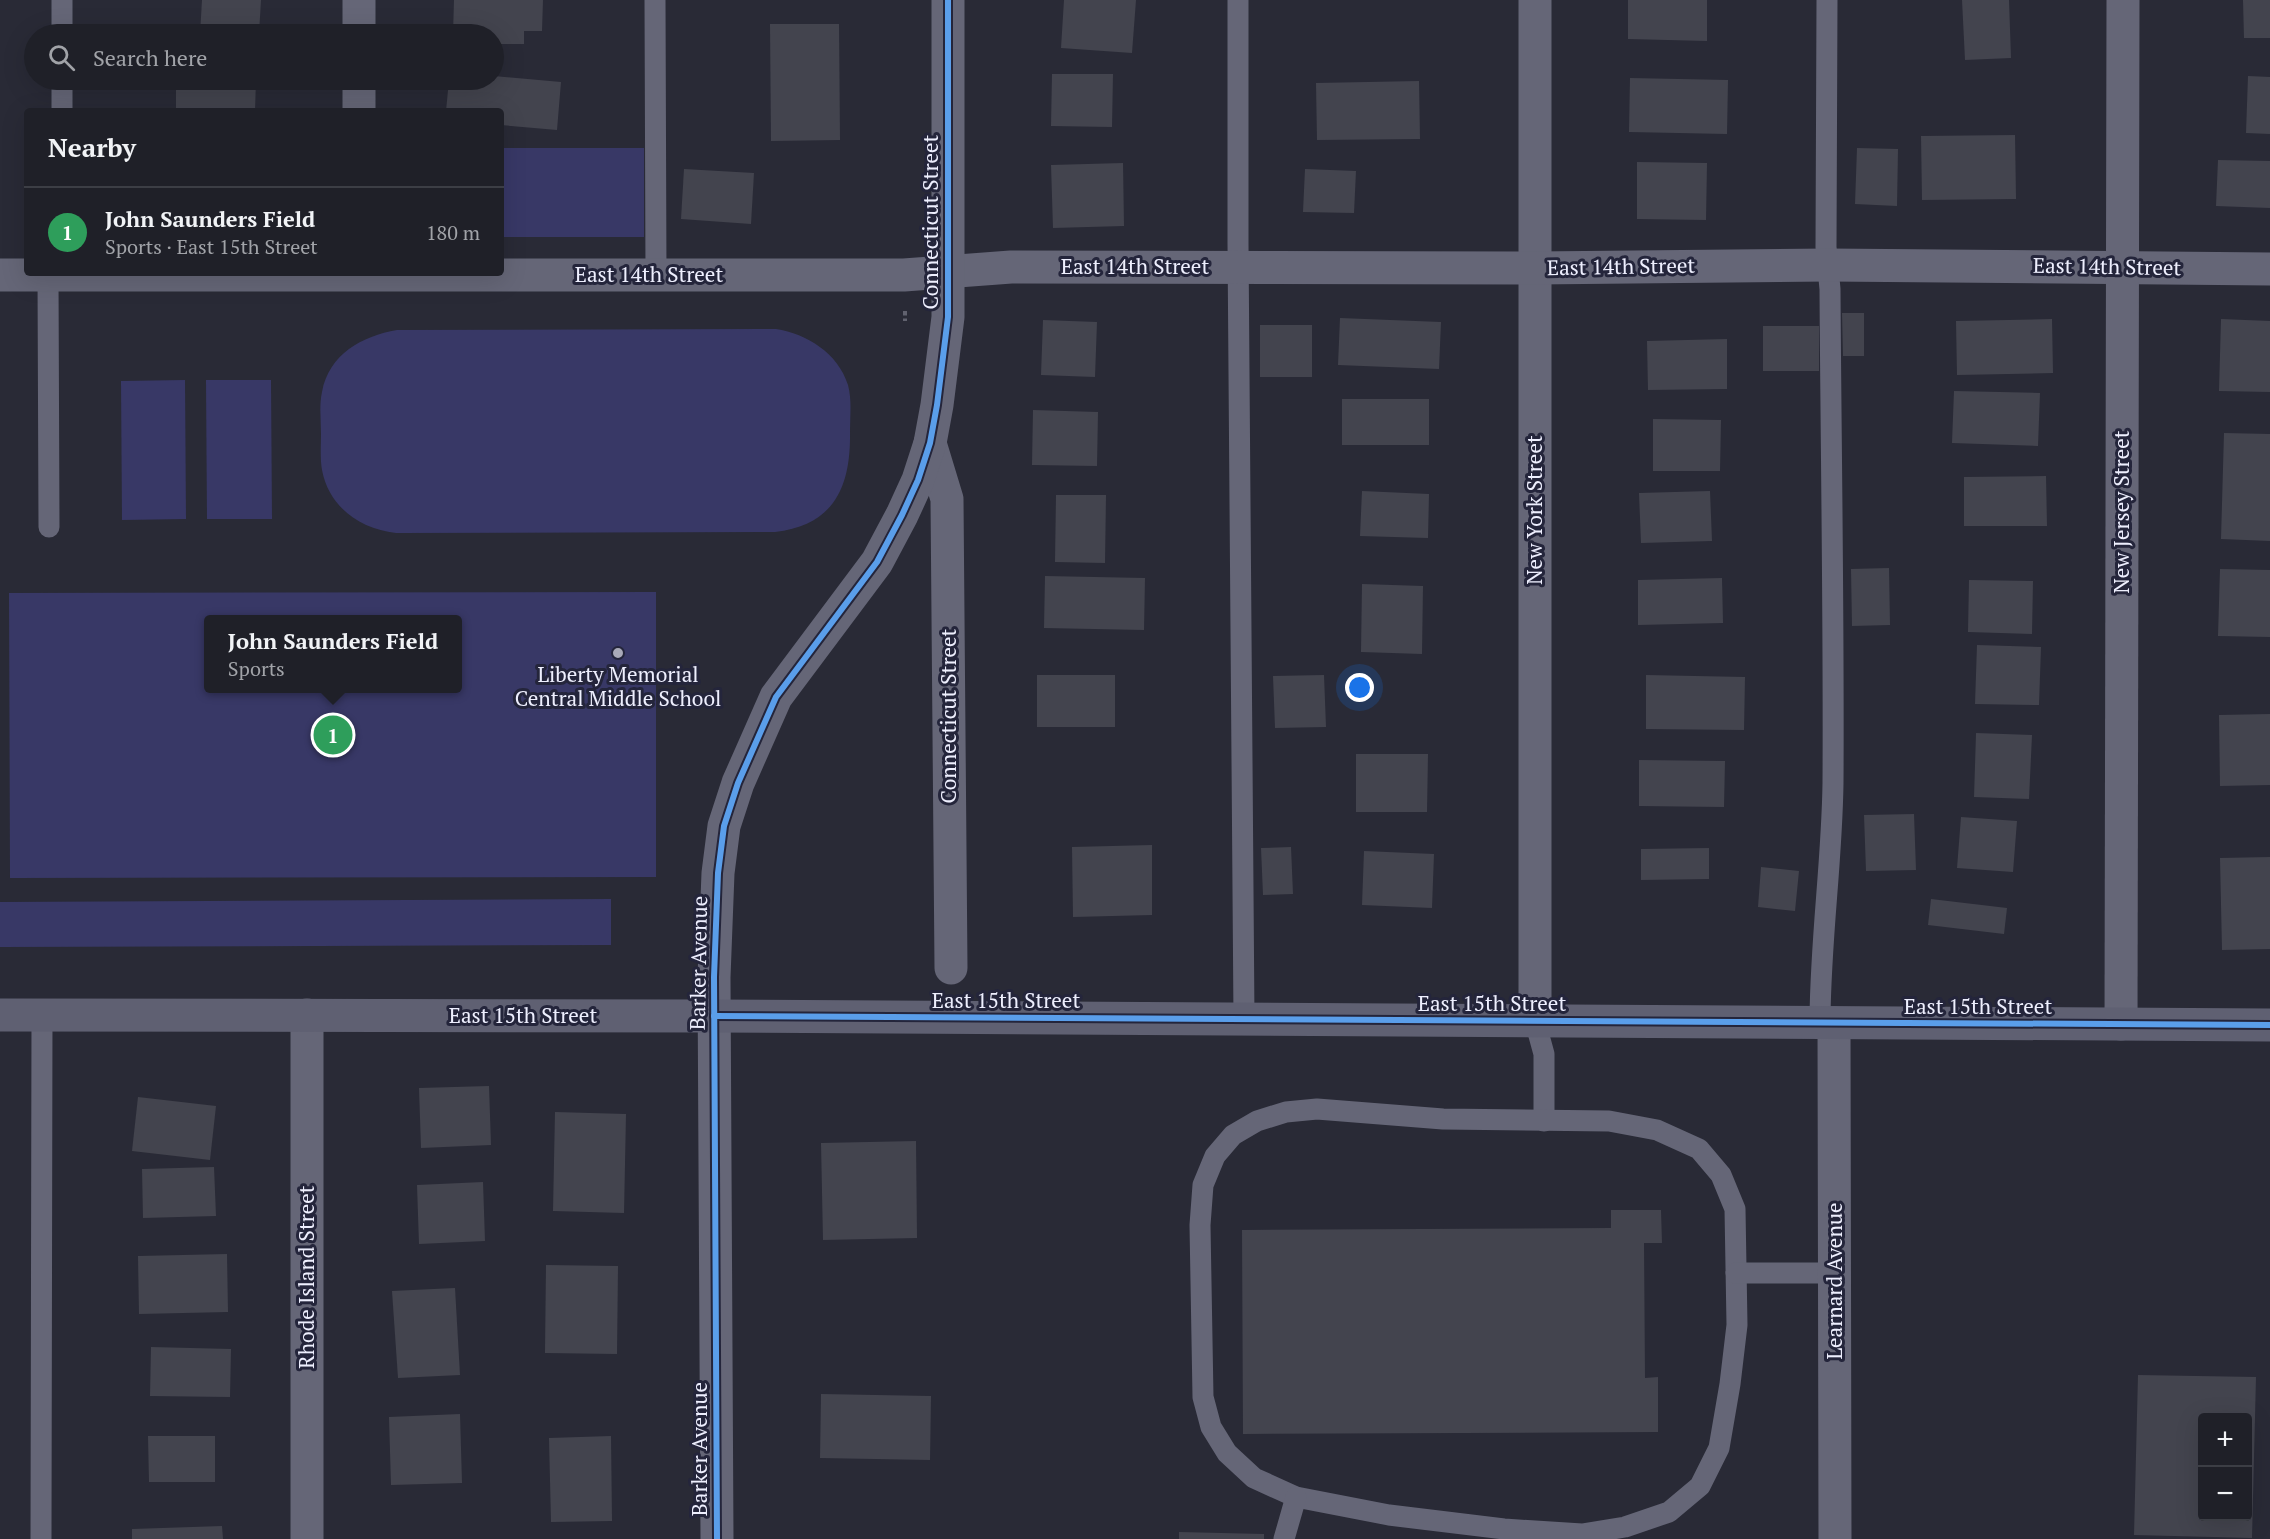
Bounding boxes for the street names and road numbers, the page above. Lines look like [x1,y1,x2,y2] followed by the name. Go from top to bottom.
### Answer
[916,134,944,309] street label: Connecticut Street
[1547,251,1696,281] street label: East 14th Street
[2033,251,2182,281] street label: East 14th Street
[1061,252,1209,280] street label: East 14th Street
[575,260,723,288] street label: East 14th Street
[2107,430,2135,594] street label: New Jersey Street
[1520,435,1548,585] street label: New York Street
[934,628,962,803] street label: Connecticut Street
[683,896,713,1030] street label: Barker Avenue
[932,986,1080,1014] street label: East 15th Street
[1418,989,1566,1017] street label: East 15th Street
[1904,992,2052,1020] street label: East 15th Street
[449,1001,597,1029] street label: East 15th Street
[292,1185,320,1369] street label: Rhode Island Street
[1820,1202,1848,1360] street label: Learnard Avenue
[685,1382,713,1516] street label: Barker Avenue

